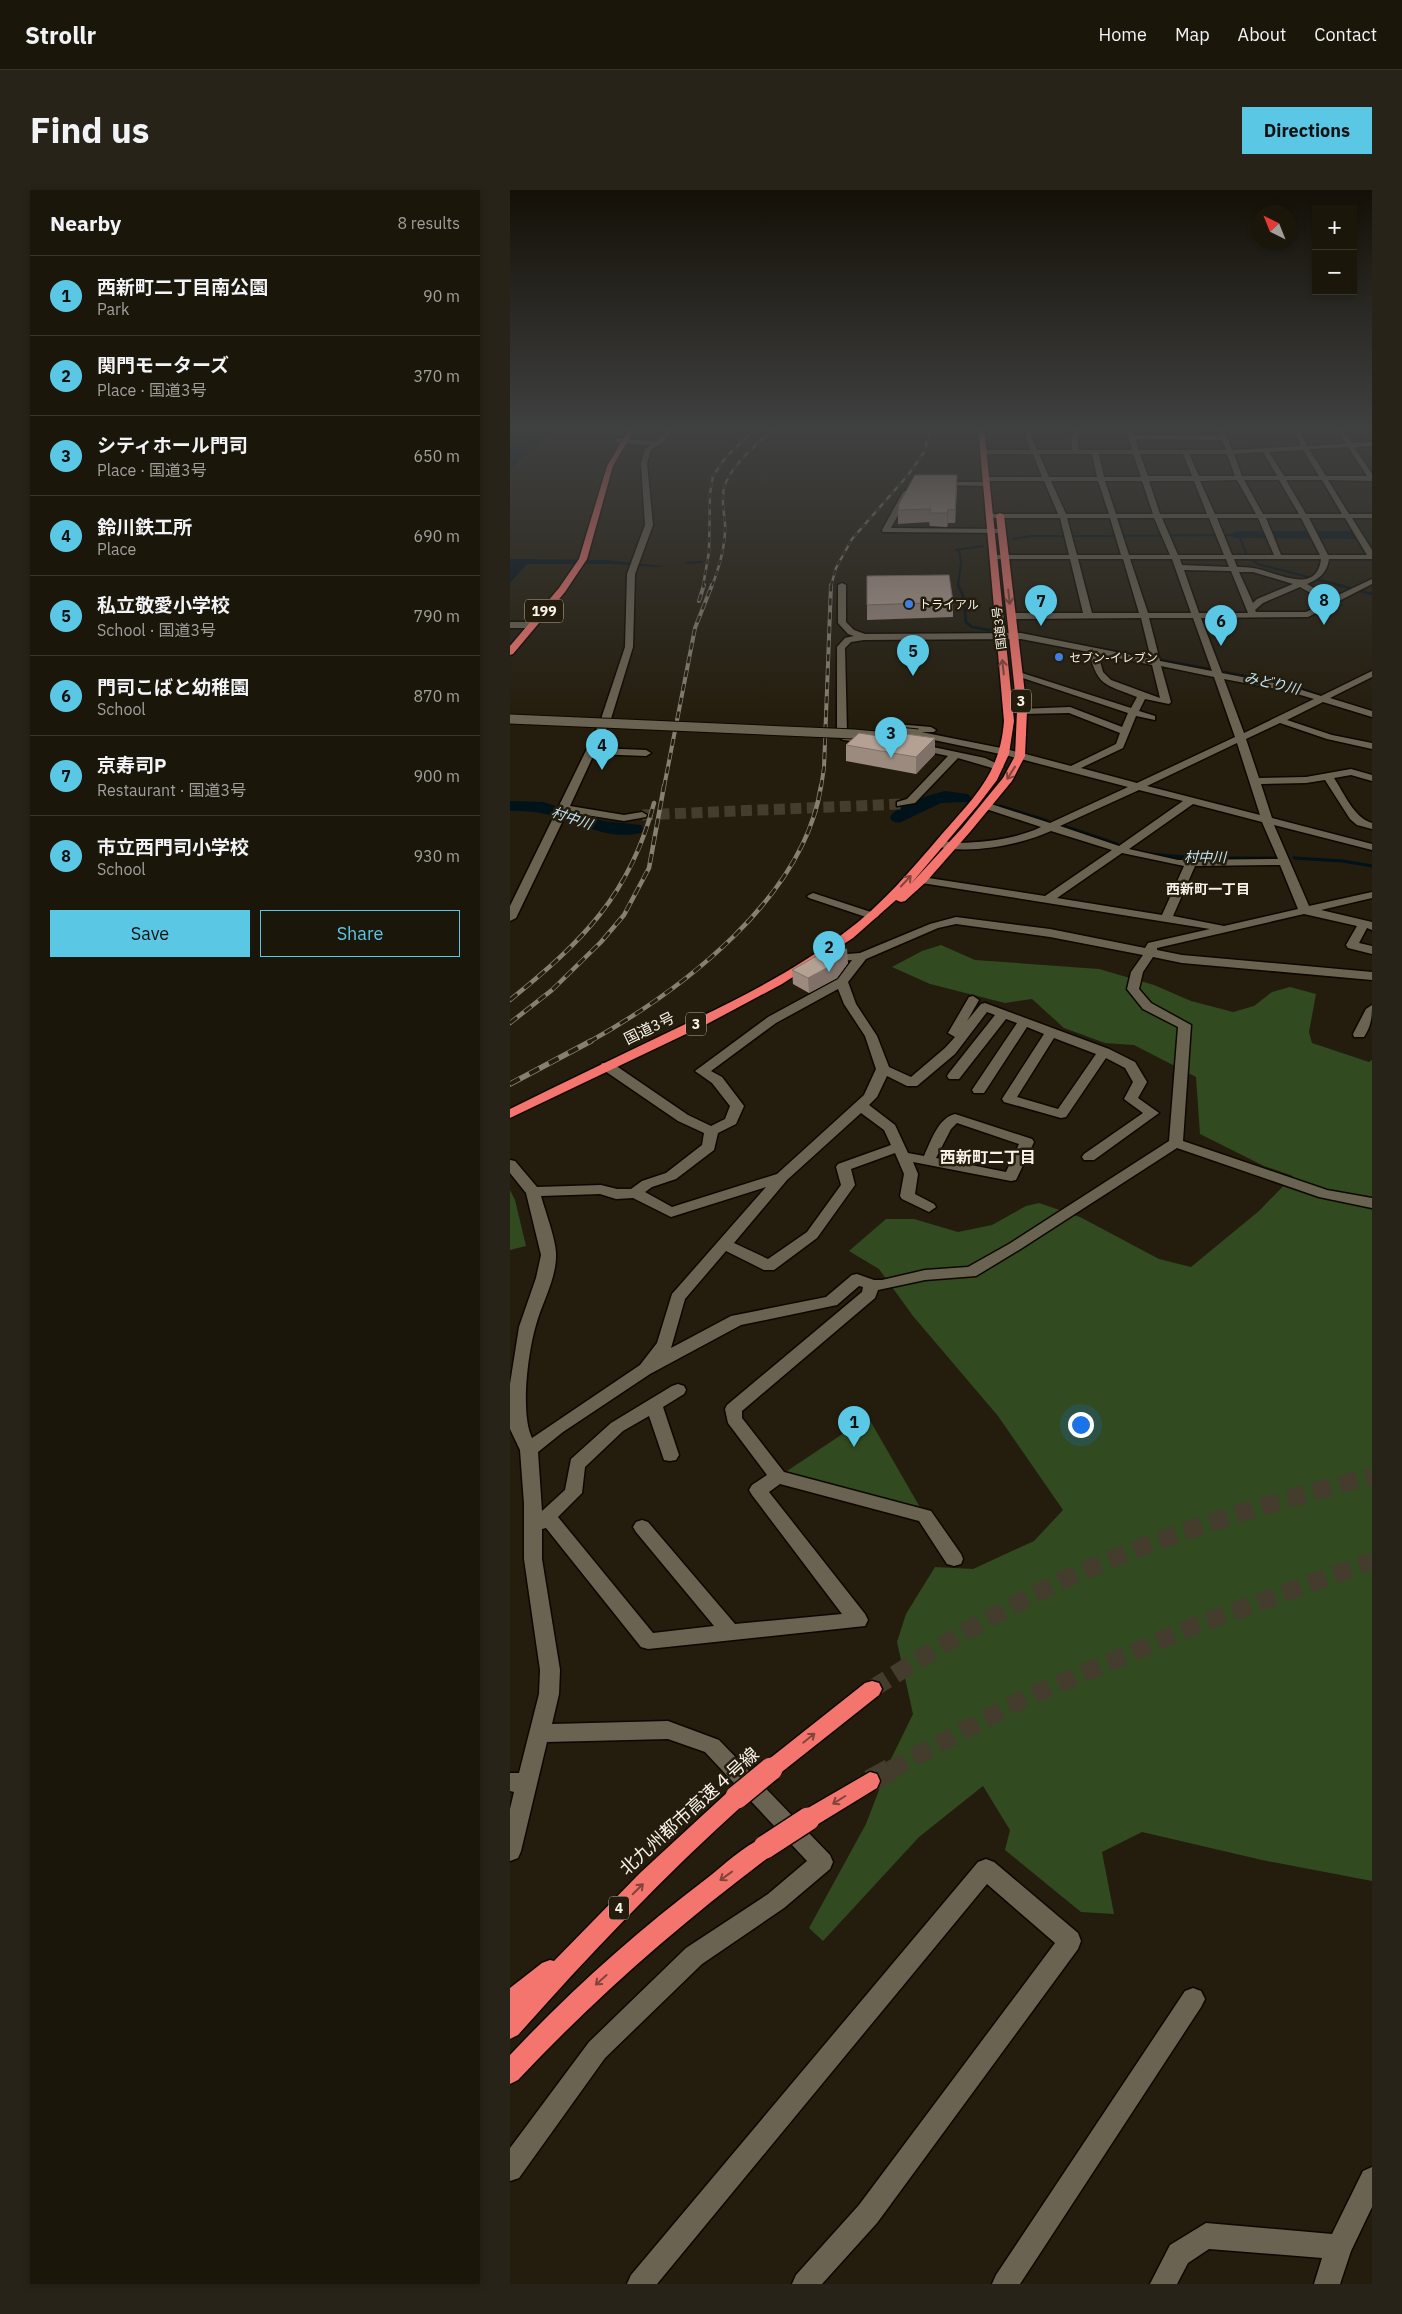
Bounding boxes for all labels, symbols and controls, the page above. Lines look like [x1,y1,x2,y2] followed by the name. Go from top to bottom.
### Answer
[25,19,96,51] text: Strollr
[1099,23,1147,46] text: Home
[1175,23,1210,46] text: Map
[1238,23,1286,46] text: About
[1314,23,1377,46] text: Contact
[30,107,149,153] text: Find us
[1242,107,1372,154] button: Directions
[1252,205,1297,250] north arrow
[1312,205,1357,295] map controls
[1312,205,1357,250] button: +
[50,209,121,237] text: Nearby
[397,213,460,233] text: 8 results
[1312,250,1357,295] button: −
[97,275,268,299] text: 西新町二丁目南公園
[61,286,71,306] text: 1
[423,286,460,306] text: 90 m
[97,299,129,319] text: Park
[97,353,229,377] text: 関門モーターズ
[61,366,71,386] text: 2
[413,366,460,386] text: 370 m
[97,380,207,400] text: Place · 国道3号
[97,433,248,457] text: シティホール門司
[61,446,71,466] text: 3
[413,446,460,466] text: 650 m
[97,460,207,480] text: Place · 国道3号
[97,515,192,539] text: 鈴川鉄工所
[61,526,71,546] text: 4
[413,526,460,546] text: 690 m
[97,539,136,559] text: Place
[1308,584,1340,625] pin: 8
[1025,585,1057,626] pin: 7
[1004,588,1014,604] one-way arrow
[97,593,230,617] text: 私立敬愛小学校
[919,597,979,612] place label: トライアル
[903,598,915,610] marker: トライアル
[525,600,563,622] road number: 199
[1205,605,1237,646] pin: 6
[61,606,71,626] text: 5
[413,606,460,626] text: 790 m
[989,606,1009,650] street label: 国道3号
[97,620,216,640] text: School · 国道3号
[897,635,929,676] pin: 5
[1069,650,1158,665] place label: セブン-イレブン
[1053,651,1065,663] marker: セブン-イレブン
[998,659,1008,675] one-way arrow
[1243,668,1303,699] water label: みどり川
[97,675,249,699] text: 門司こばと幼稚園
[61,686,71,706] text: 6
[413,686,460,706] text: 870 m
[1011,690,1031,712] road number: 3
[97,699,146,719] text: School
[875,717,907,758] pin: 3
[586,729,618,770] pin: 4
[97,753,166,777] text: 京寿司P
[61,766,71,786] text: 7
[413,766,460,786] text: 900 m
[1005,766,1015,780] one-way arrow
[97,780,246,800] text: Restaurant · 国道3号
[549,803,597,834] water label: 村中川
[97,835,249,859] text: 市立西門司小学校
[61,846,71,866] text: 8
[413,846,460,866] text: 930 m
[1184,848,1228,866] water label: 村中川
[97,859,146,879] text: School
[900,874,912,887] one-way arrow
[1166,880,1250,898] district label: 西新町一丁目
[50,910,250,957] button: Save
[260,910,460,957] button: Share
[813,931,845,972] pin: 2
[621,1008,677,1048] street label: 国道3号
[686,1012,706,1036] road number: 3
[940,1147,1036,1167] district label: 西新町二丁目
[838,1406,870,1447] pin: 1
[1068,1412,1094,1438] your location
[802,1733,815,1744] one-way arrow
[614,1742,764,1880] street label: 北九州都市高速４号線
[832,1795,846,1805] one-way arrow
[719,1871,733,1881] one-way arrow
[632,1883,644,1895] one-way arrow
[609,1896,629,1920] road number: 4
[594,1974,607,1985] one-way arrow

